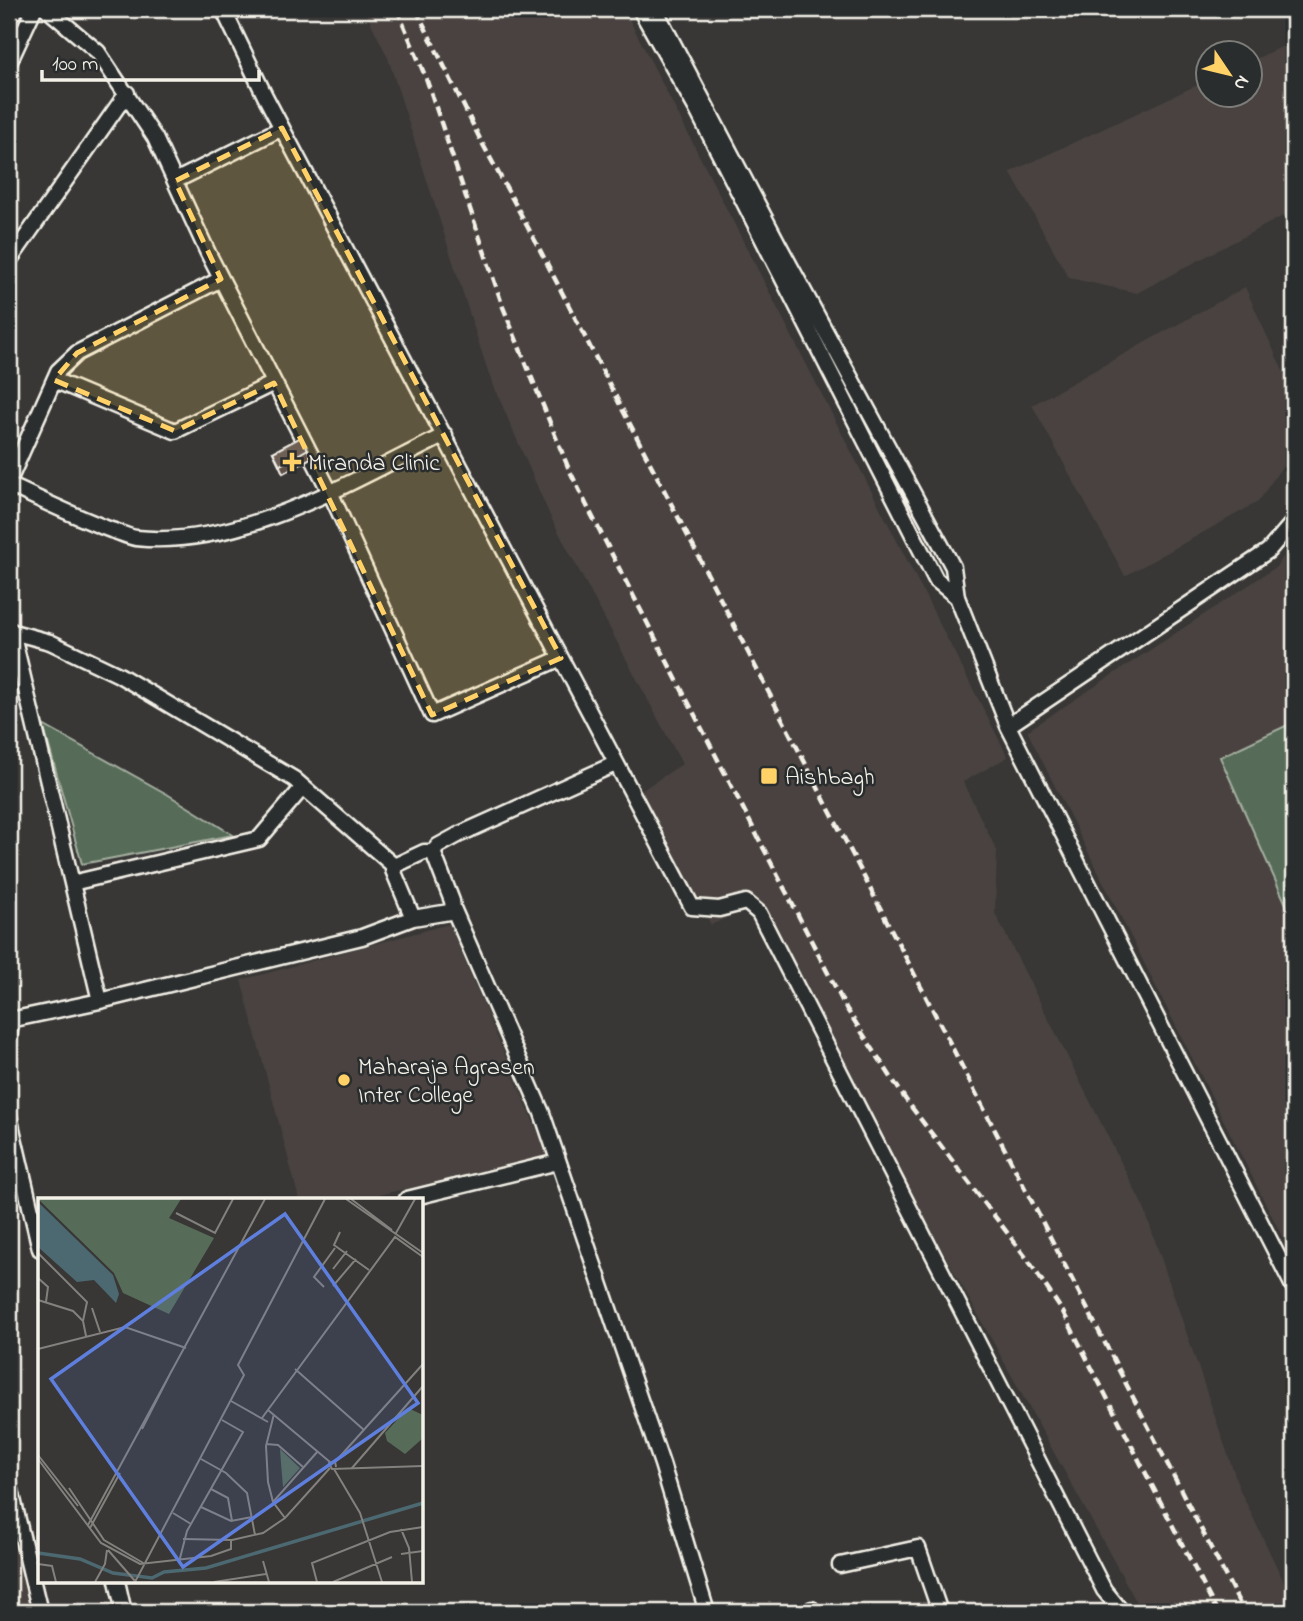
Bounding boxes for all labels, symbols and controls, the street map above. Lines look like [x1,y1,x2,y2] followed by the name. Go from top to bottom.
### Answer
[42,38,259,82] scale bar
[1194,38,1264,108] north arrow
[52,50,98,80] text: 100 m
[1226,69,1256,95] text: N
[308,447,440,482] place label: Miranda Clinic
[282,452,302,472] marker: Miranda Clinic
[785,761,875,796] place label: Aishbagh
[759,766,779,786] marker: Aishbagh
[358,1051,535,1114] place label: Maharaja Agrasen Inter College
[336,1072,352,1088] marker: Maharaja Agrasen Inter College
[38,1198,424,1582] inset map

